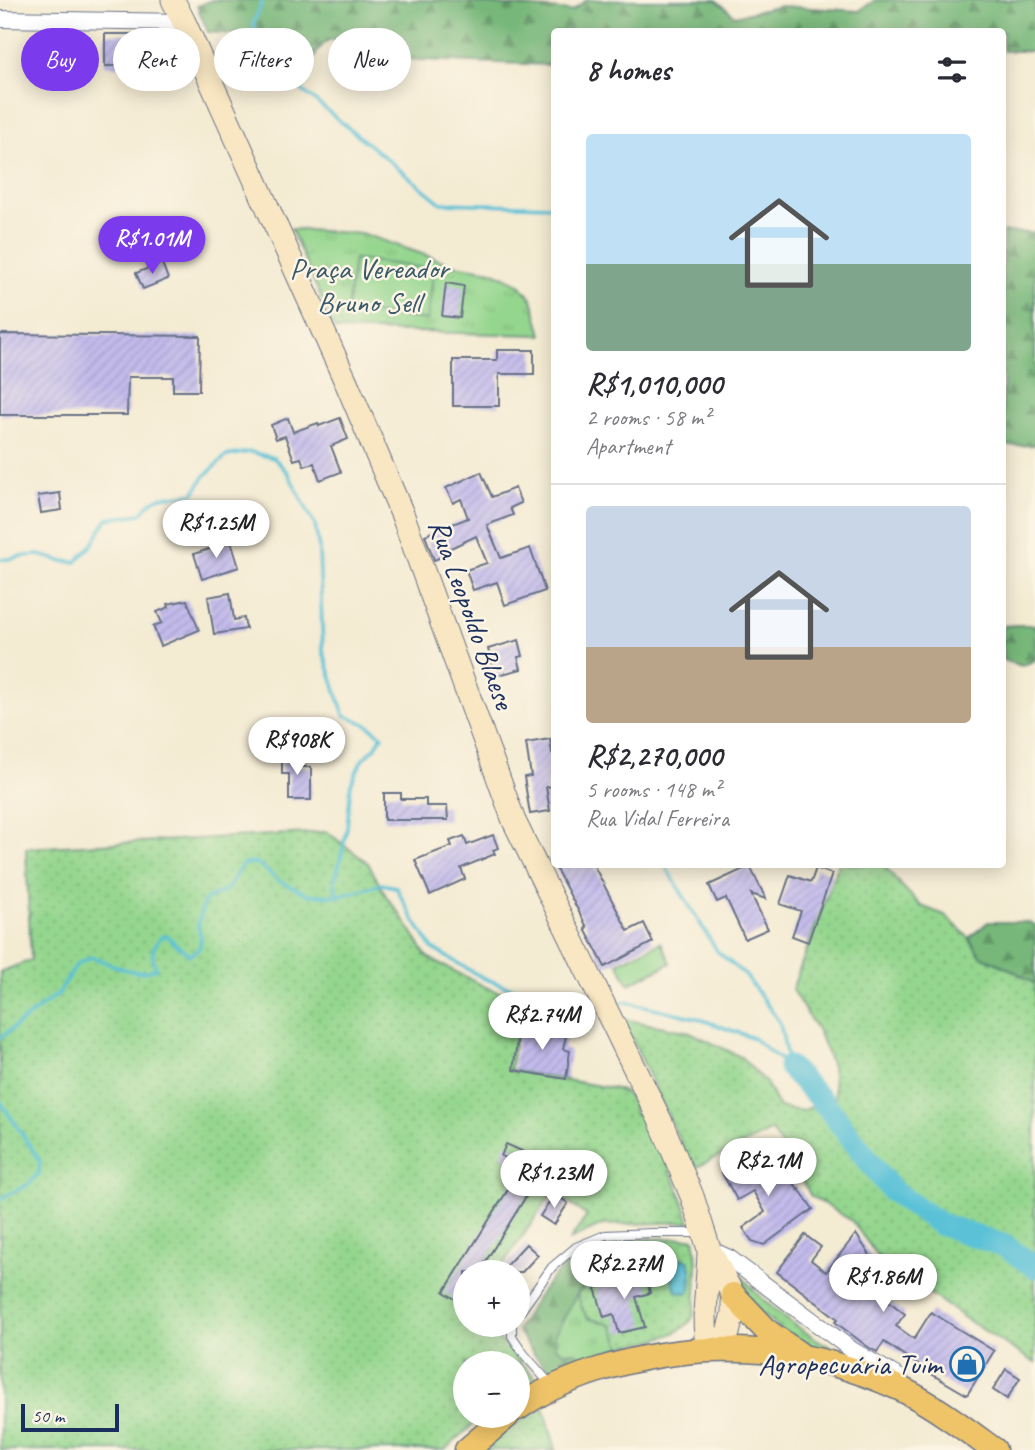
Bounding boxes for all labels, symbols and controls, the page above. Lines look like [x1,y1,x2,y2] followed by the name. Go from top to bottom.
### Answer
[21,28,99,91] chip: Buy
[113,28,200,91] chip: Rent
[214,28,314,91] chip: Filters
[328,28,411,91] chip: New
[586,51,671,89] text: 8 homes
[933,51,971,89] icon: filters
[716,180,842,306] icon: home
[87,216,217,276] pin: R$1.01M
[114,224,190,253] text: R$1.01M
[289,249,451,321] park label: Praça Vereador Bruno Sell
[586,365,722,403] text: R$1,010,000
[586,403,710,432] text: 2 rooms · 58 m²
[586,432,671,461] text: Apartment
[151,500,281,560] pin: R$1.25M
[179,508,253,537] text: R$1.25M
[420,514,525,716] street label: Rua Leopoldo Blaese
[716,552,842,678] icon: home
[240,718,354,777] pin: R$908K
[264,725,330,754] text: R$908K
[586,737,722,775] text: R$2,270,000
[586,775,721,804] text: 5 rooms · 148 m²
[586,804,729,833] text: Rua Vidal Ferreira
[477,992,607,1052] pin: R$2.74M
[504,1000,580,1029] text: R$2.74M
[711,1138,825,1198] pin: R$2.1M
[736,1146,800,1175] text: R$2.1M
[489,1150,619,1210] pin: R$1.23M
[516,1158,592,1187] text: R$1.23M
[559,1242,689,1301] pin: R$2.27M
[586,1249,662,1278] text: R$2.27M
[818,1254,948,1314] pin: R$1.86M
[453,1260,530,1428] map controls
[453,1260,530,1337] button: +
[845,1262,921,1291] text: R$1.86M
[758,1345,944,1383] place label: Agropecuária Tuim
[948,1345,986,1383] shop icon: Agropecuária Tuim
[453,1351,530,1428] button: −
[21,1401,119,1433] scale bar
[32,1404,64,1428] text: 50 m

